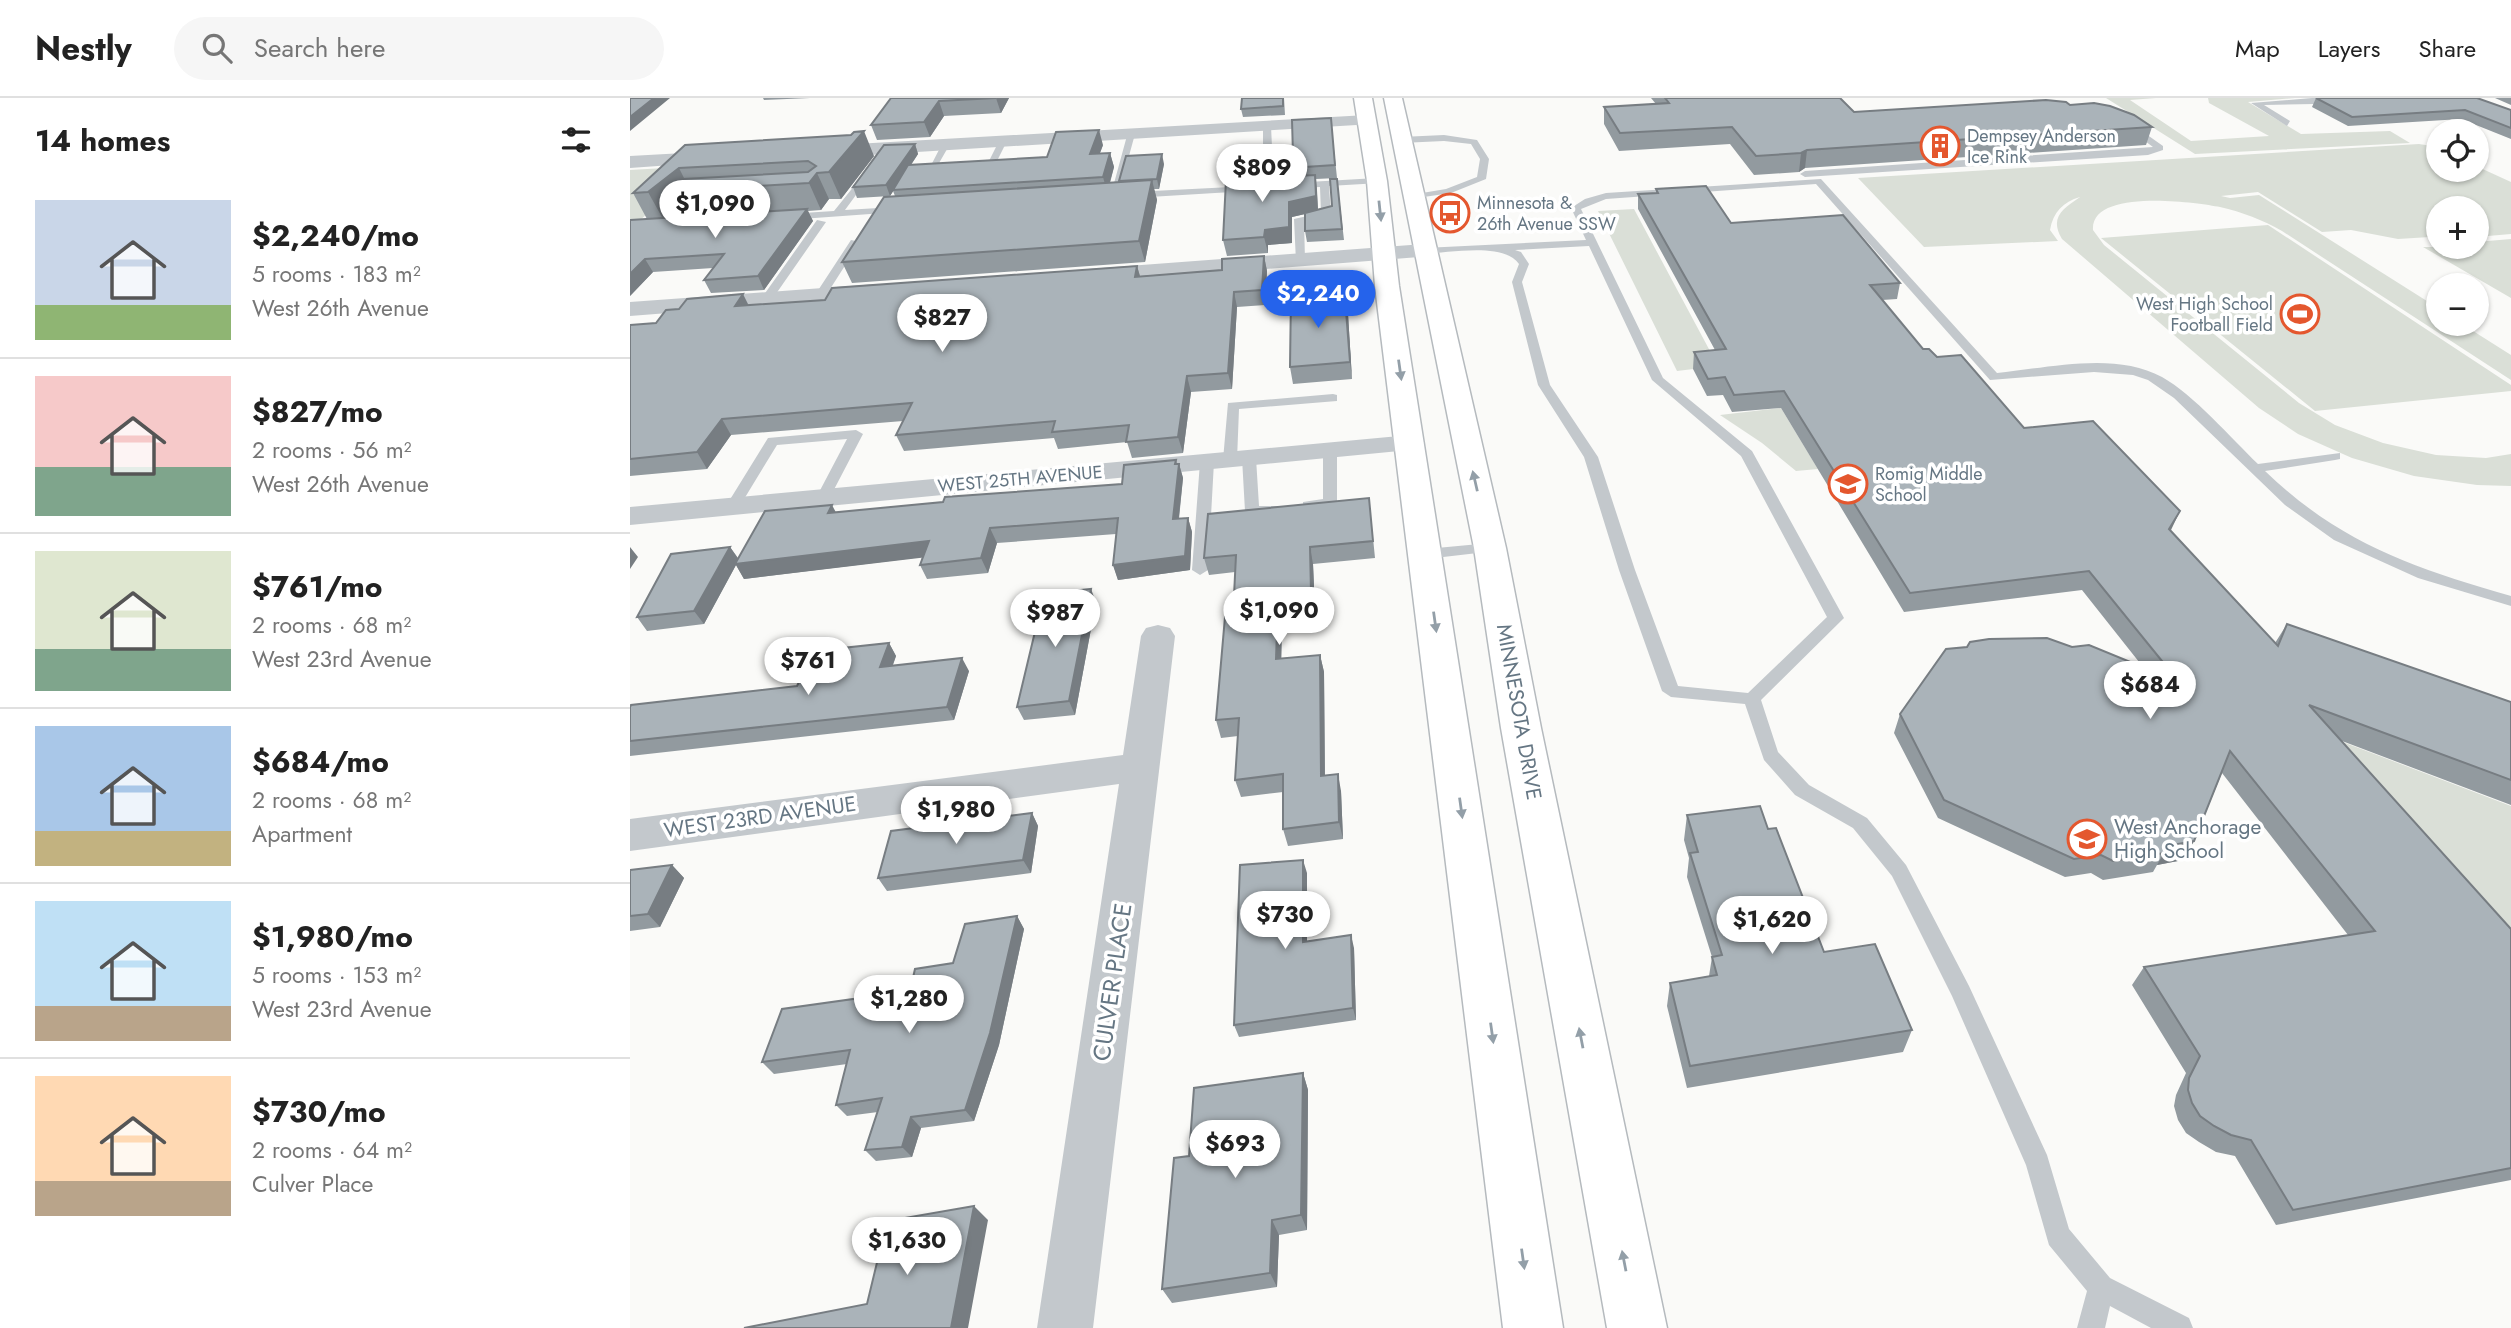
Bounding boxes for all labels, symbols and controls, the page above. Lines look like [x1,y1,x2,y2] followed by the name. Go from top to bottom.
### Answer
[174,17,664,80] search box
[35,25,132,72] text: Nestly
[198,29,236,67] icon: search
[254,29,385,67] text: Search here
[2235,31,2280,66] text: Map
[2318,31,2380,66] text: Layers
[2418,31,2476,66] text: Share
[35,119,170,162] text: 14 homes
[2426,119,2489,336] map controls
[2426,119,2489,182] button: locate
[557,121,595,159] icon: filters
[1967,123,2116,170] place label: Dempsey Anderson Ice Rink
[1919,125,1961,167] building icon: Dempsey Anderson Ice Rink
[1221,144,1303,204] pin: $809
[1232,150,1292,184] text: $809
[658,180,772,240] pin: $1,090
[675,186,755,220] text: $1,090
[1477,190,1616,237] place label: Minnesota & 26th Avenue SSW
[1429,192,1471,234] bus stop icon: Minnesota & 26th Avenue SSW
[2426,196,2489,259] button: +
[1375,200,1386,222] one-way arrow
[252,214,419,257] text: $2,240/mo
[91,228,175,312] icon: home
[252,257,421,291] text: 5 rooms · 183 m²
[1261,271,1375,330] pin: $2,240
[2426,273,2489,336] button: −
[1276,276,1360,310] text: $2,240
[252,291,429,325] text: West 26th Avenue
[2136,291,2273,338] place label: West High School Football Field
[2279,293,2321,335] sports icon: West High School Football Field
[901,294,983,354] pin: $827
[913,300,971,334] text: $827
[1394,359,1405,381] one-way arrow
[252,390,383,433] text: $827/mo
[91,404,175,488] icon: home
[252,433,412,467] text: 2 rooms · 56 m²
[936,459,1104,499] street label: WEST 25TH AVENUE
[1875,461,1982,508] place label: Romig Middle School
[1827,463,1869,505] school or university icon: Romig Middle School
[252,467,429,501] text: West 26th Avenue
[1470,470,1481,492] one-way arrow
[252,565,383,608] text: $761/mo
[91,579,175,663] icon: home
[1222,588,1336,647] pin: $1,090
[1014,589,1096,649] pin: $987
[1239,593,1319,627] text: $1,090
[1026,595,1084,629] text: $987
[252,608,411,642] text: 2 rooms · 68 m²
[1430,611,1441,633] one-way arrow
[1489,622,1549,802] street label: MINNESOTA DRIVE
[767,638,849,697] pin: $761
[252,642,432,676] text: West 23rd Avenue
[780,643,836,677] text: $761
[2109,662,2191,721] pin: $684
[2120,667,2180,701] text: $684
[252,740,389,783] text: $684/mo
[91,754,175,838] icon: home
[252,783,411,817] text: 2 rooms · 68 m²
[899,786,1013,846] pin: $1,980
[662,789,858,845] street label: WEST 23RD AVENUE
[917,792,995,826] text: $1,980
[1455,797,1466,819] one-way arrow
[2114,812,2261,866] place label: West Anchorage High School
[252,817,352,851] text: Apartment
[2066,818,2108,860] school or university icon: West Anchorage High School
[1244,892,1326,951] pin: $730
[1715,896,1829,956] pin: $1,620
[1256,897,1314,931] text: $730
[1084,901,1140,1063] street label: CULVER PLACE
[1732,902,1812,936] text: $1,620
[252,915,413,958] text: $1,980/mo
[91,929,175,1013] icon: home
[252,958,421,992] text: 5 rooms · 153 m²
[852,976,966,1035] pin: $1,280
[870,981,948,1015] text: $1,280
[252,992,432,1026] text: West 23rd Avenue
[1487,1022,1498,1044] one-way arrow
[1576,1027,1587,1049] one-way arrow
[252,1090,386,1133] text: $730/mo
[91,1104,175,1188] icon: home
[1194,1121,1276,1180] pin: $693
[1205,1126,1265,1160] text: $693
[252,1133,412,1167] text: 2 rooms · 64 m²
[252,1167,373,1201] text: Culver Place
[850,1218,964,1277] pin: $1,630
[868,1223,946,1257] text: $1,630
[1518,1248,1529,1270] one-way arrow
[1619,1250,1630,1272] one-way arrow

